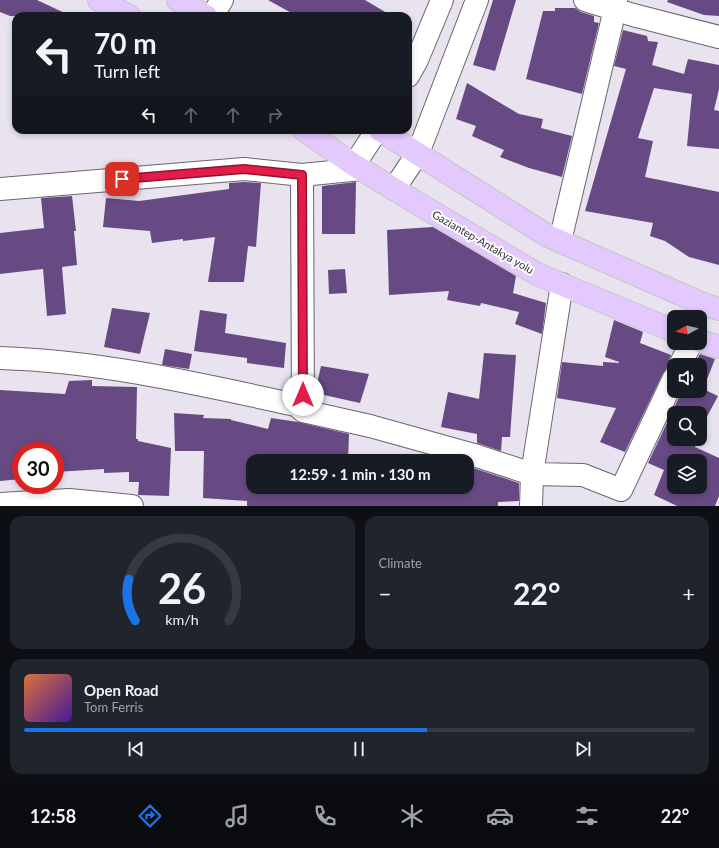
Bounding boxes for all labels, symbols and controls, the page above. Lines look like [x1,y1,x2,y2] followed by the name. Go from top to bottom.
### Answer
[94,26,157,60] text: 70 m
[28,28,80,80] icon: left
[94,60,160,82] text: Turn left
[138,104,160,126] icon: left
[180,104,202,126] icon: ahead
[222,104,244,126] icon: ahead
[264,104,286,126] icon: right
[105,162,139,196] pin
[111,168,133,190] icon: arrive
[430,207,536,276] street label: Gaziantep-Antakya yolu
[667,310,707,350] north arrow
[667,310,707,494] map controls
[667,358,707,398] button: sound
[282,374,324,416] position arrow
[667,406,707,446] button: search
[12,442,64,494] speed limit sign: 30
[667,454,707,494] button: layers
[290,465,430,483] text: 12:59 · 1 min · 130 m
[379,555,422,571] text: Climate
[158,562,206,612] text: 26
[513,575,560,611] text: 22°
[379,580,391,607] text: −
[682,580,695,607] text: +
[166,610,199,627] text: km/h
[84,681,159,699] text: Open Road
[84,699,143,715] text: Tom Ferris
[125,738,147,760] icon: previous
[348,738,370,760] icon: pause
[572,738,594,760] icon: next
[136,802,164,830] icon: directions
[223,802,251,830] icon: music
[311,802,339,830] icon: phone
[398,802,426,830] icon: climate
[486,802,514,830] icon: car
[573,802,601,830] icon: filters
[30,805,76,827] text: 12:58
[661,805,689,827] text: 22°

